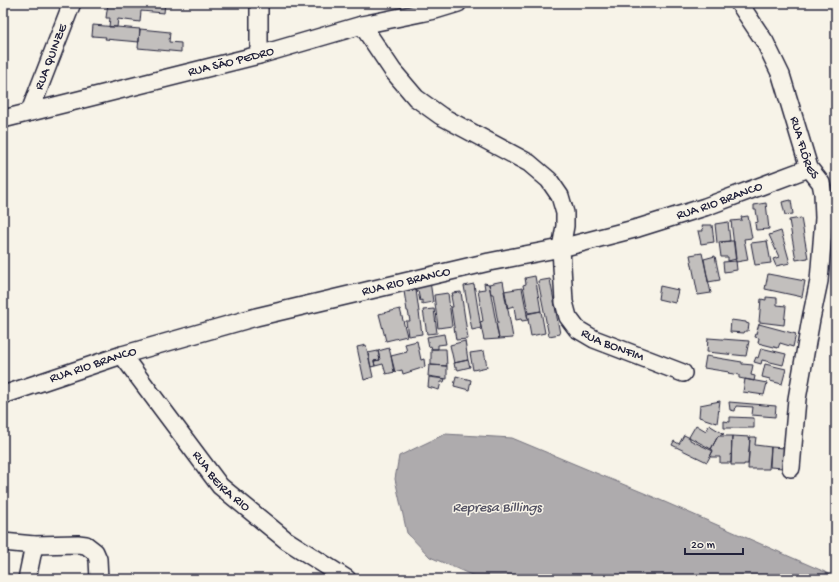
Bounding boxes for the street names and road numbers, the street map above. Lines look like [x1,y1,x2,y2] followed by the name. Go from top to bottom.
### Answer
[31,21,71,92] street label: RUA QUINZE
[186,44,276,80] street label: RUA SÃO PEDRO
[786,115,823,183] street label: RUA FLÔRES
[675,179,765,223] street label: RUA RIO BRANCO
[360,264,452,299] street label: RUA RIO BRANCO
[578,325,647,365] street label: RUA BONFIM
[48,344,138,386] street label: RUA RIO BRANCO
[189,448,253,515] street label: RUA BEIRA RIO

